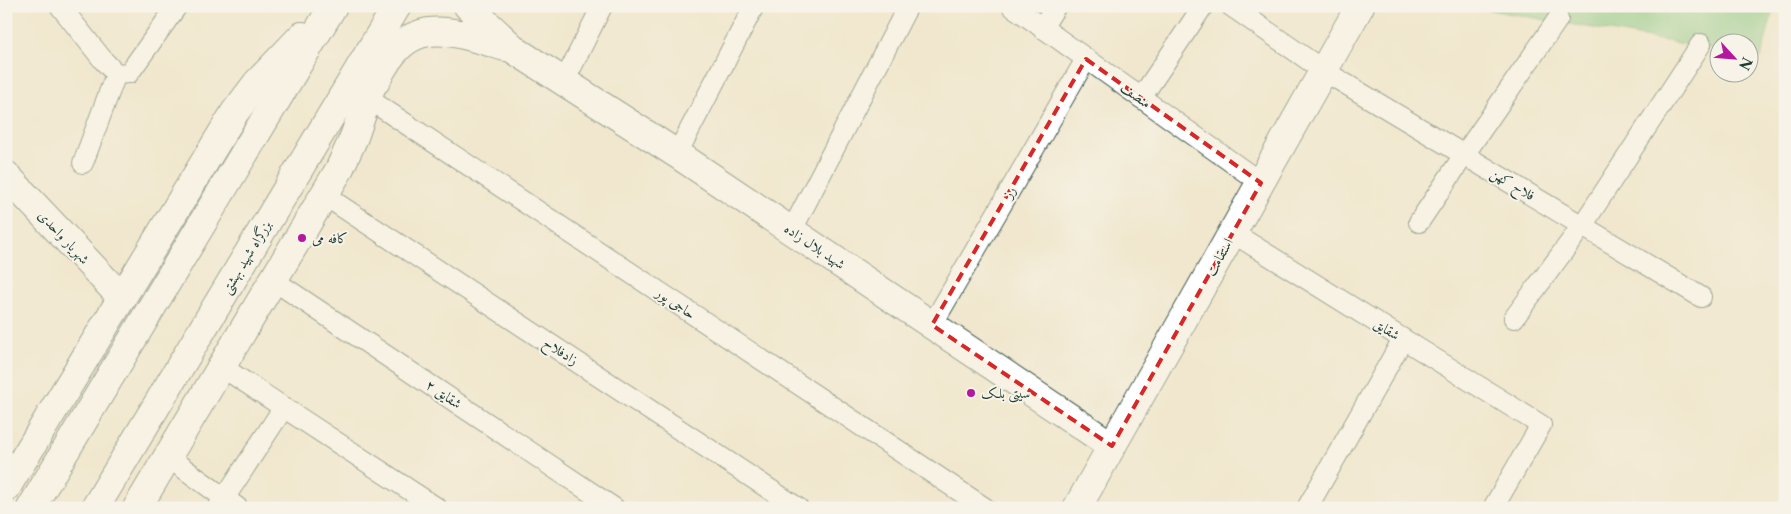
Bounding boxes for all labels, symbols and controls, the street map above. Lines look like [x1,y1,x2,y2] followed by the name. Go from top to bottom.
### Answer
[1708,32,1758,82] north arrow
[1735,54,1756,73] text: N
[1117,78,1155,112] street label: منصف
[1485,164,1539,208] street label: فلاح کهن
[997,183,1020,203] street label: رز
[34,206,94,269] street label: شهریار واحدی
[217,217,276,297] street label: بزرگراه شهید بهشتی
[781,219,849,274] street label: شهید بلال زاده
[312,229,348,247] place label: کافه می
[296,232,308,244] marker: کافه می
[1201,235,1237,279] street label: استقامت
[650,282,699,324] street label: حاجی پور
[1371,314,1404,344] street label: شقایق
[538,333,582,372] street label: زادفلاح
[423,375,465,413] street label: شقایق ۲
[981,384,1030,403] place label: سیتی بلک
[965,387,977,399] marker: سیتی بلک

